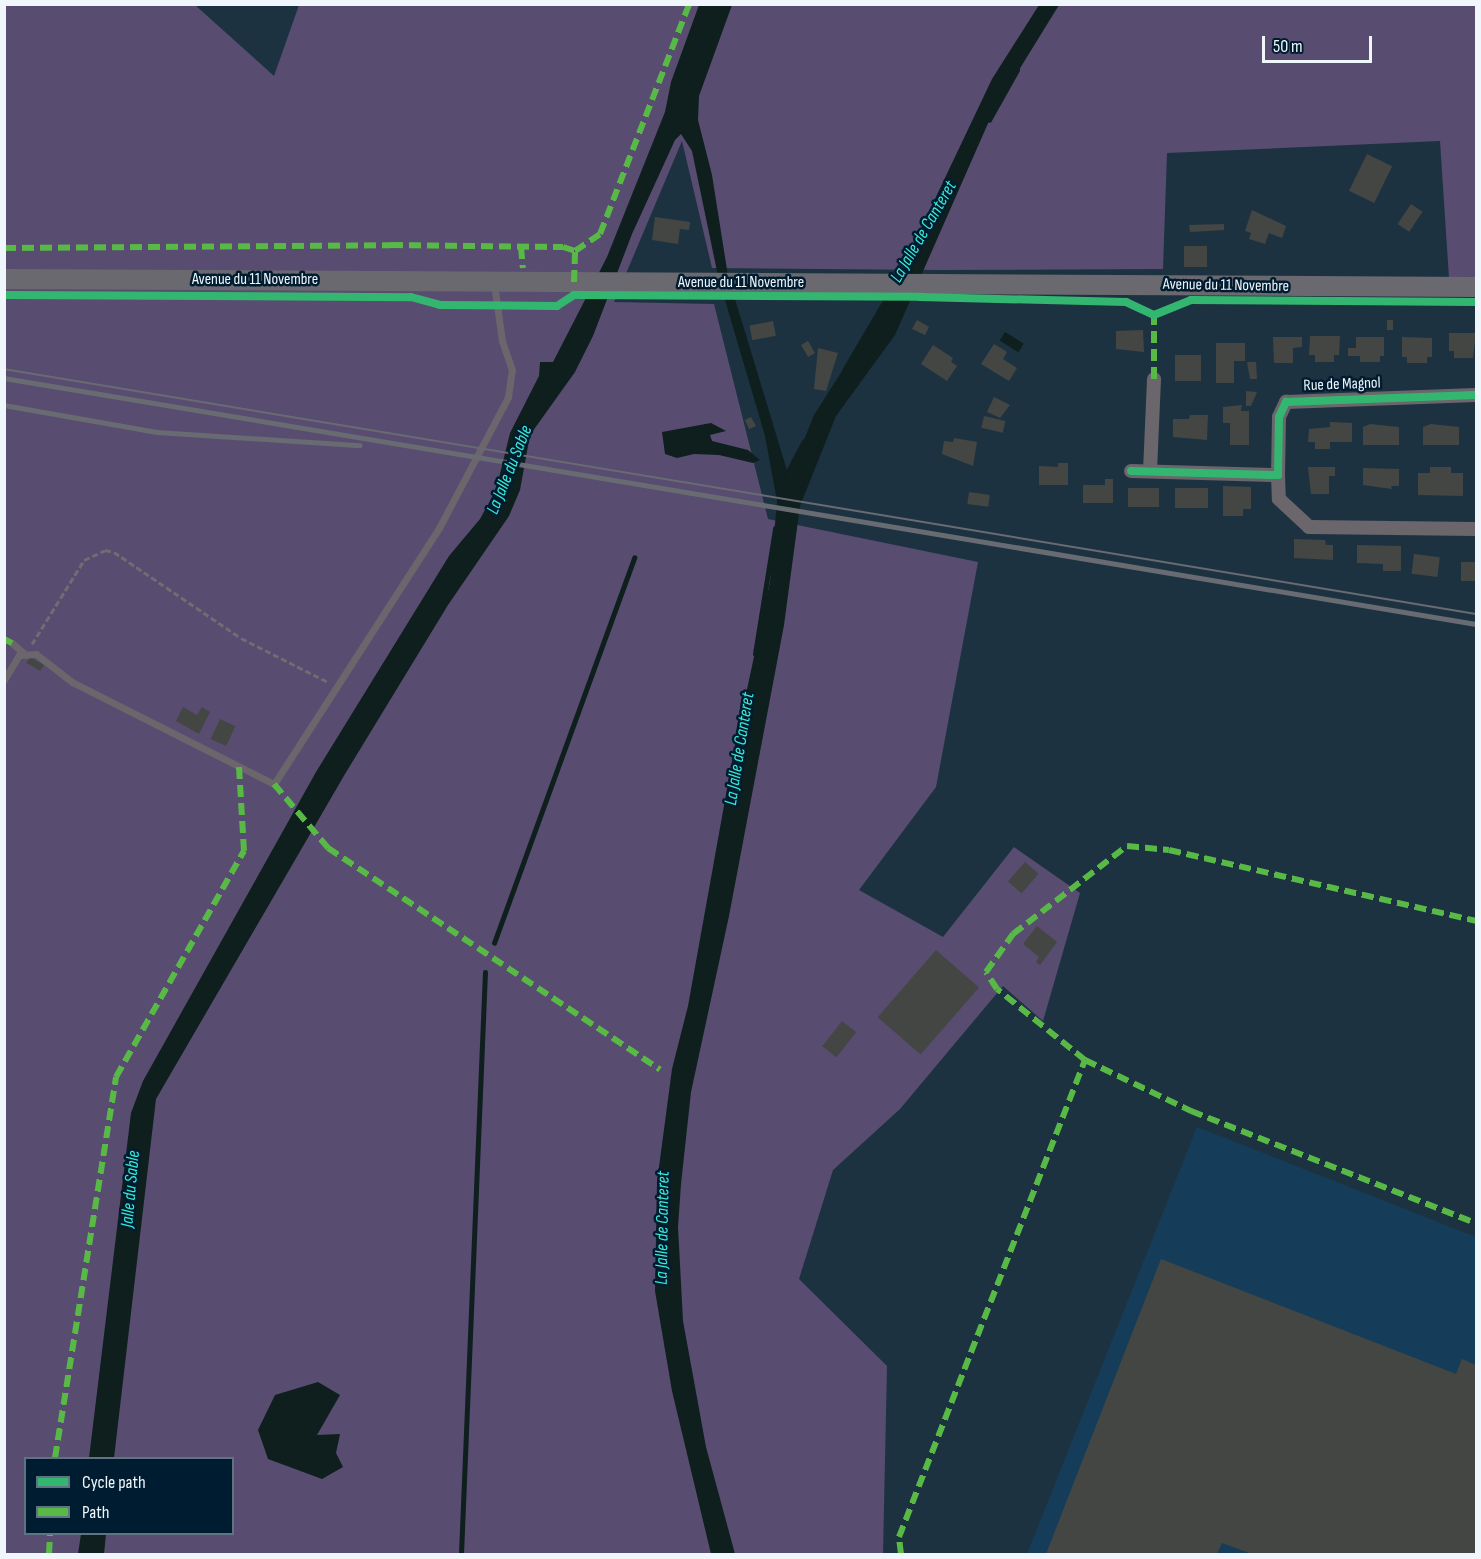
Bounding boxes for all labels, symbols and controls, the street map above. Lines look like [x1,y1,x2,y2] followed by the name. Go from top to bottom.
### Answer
[1265,24,1374,62] scale bar
[1273,36,1303,57] text: 50 m
[886,177,962,287] water label: La Jalle de Canteret
[192,270,318,290] street label: Avenue du 11 Novembre
[678,273,804,293] street label: Avenue du 11 Novembre
[1163,275,1289,297] street label: Avenue du 11 Novembre
[1303,374,1381,396] street label: Rue de Magnol
[482,422,538,518] water label: La Jalle du Sable
[720,691,760,807] water label: La Jalle de Canteret
[117,1150,145,1228] water label: Jalle du Sable
[651,1171,675,1285] water label: La Jalle de Canteret
[24,1457,234,1535] legend
[82,1472,146,1493] text: Cycle path
[82,1502,110,1523] text: Path

